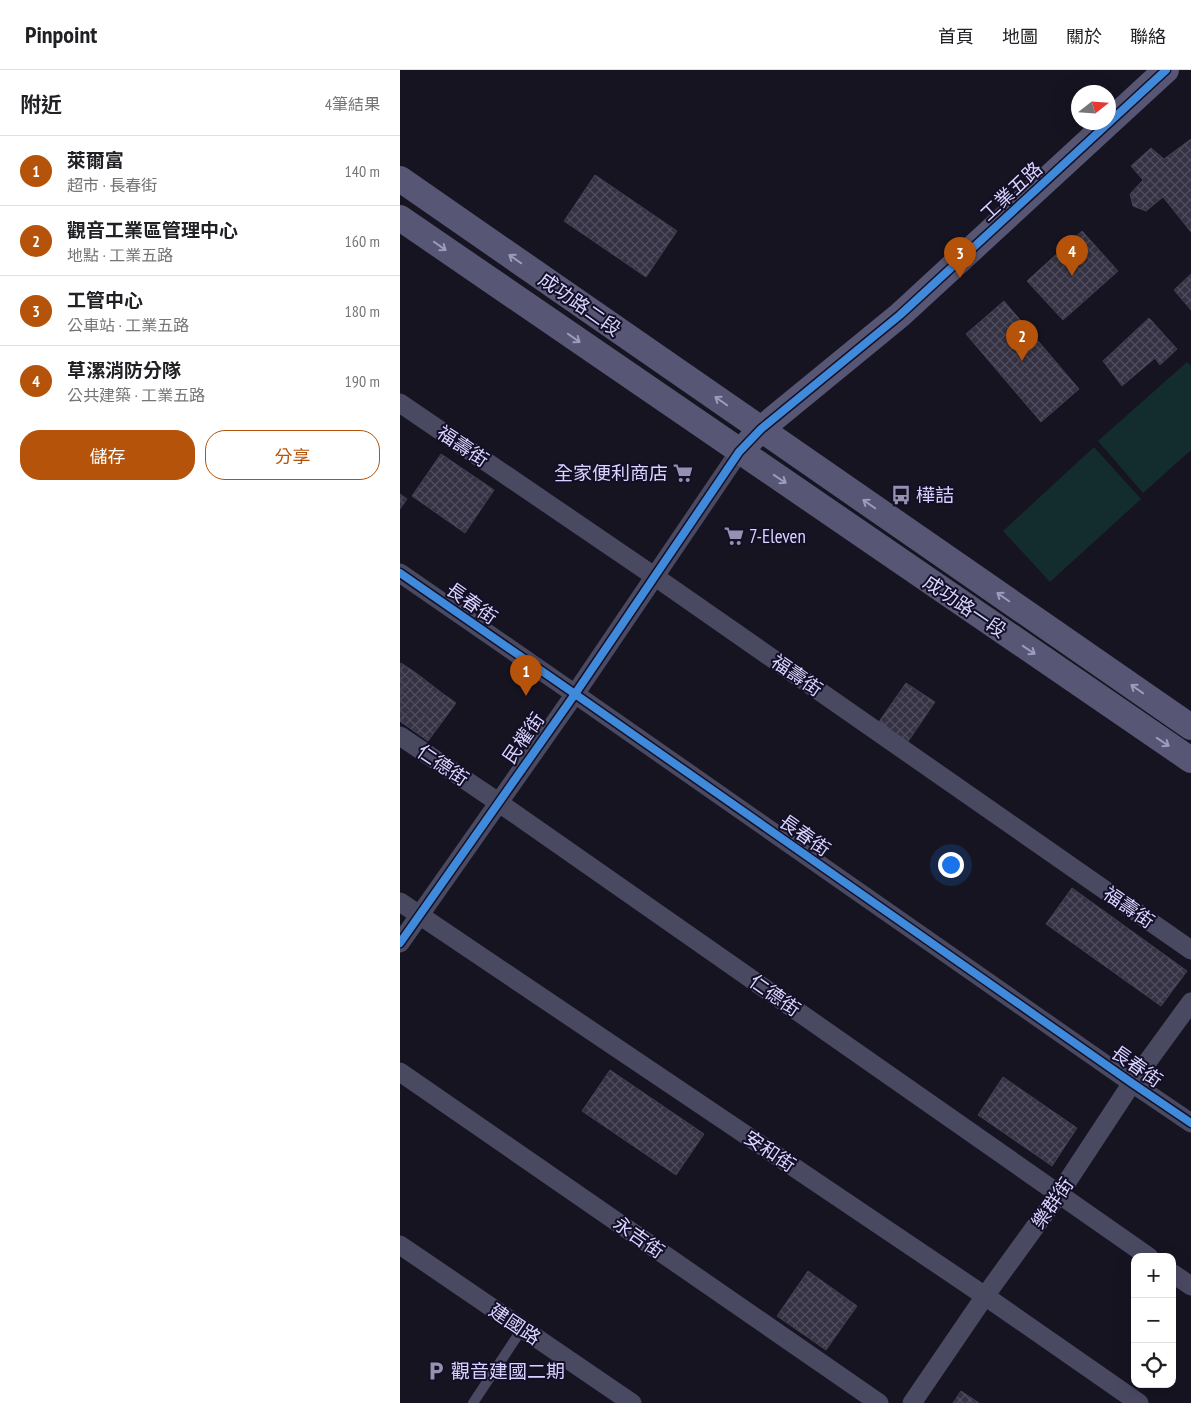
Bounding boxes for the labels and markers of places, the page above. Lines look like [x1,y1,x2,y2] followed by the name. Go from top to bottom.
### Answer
[1056,235,1088,276] pin: 4
[944,237,976,278] pin: 3
[1006,320,1038,361] pin: 2
[554,461,668,485] place label: 全家便利商店
[672,462,694,484] supermarket icon: 全家便利商店
[916,483,954,507] place label: 樺詰
[890,484,912,506] bus stop icon: 樺詰
[749,524,806,548] place label: 7-Eleven
[723,525,745,547] supermarket icon: 7-Eleven
[510,655,542,696] pin: 1
[451,1359,565,1383] place label: 觀音建國二期
[425,1360,447,1382] parking icon: 觀音建國二期

